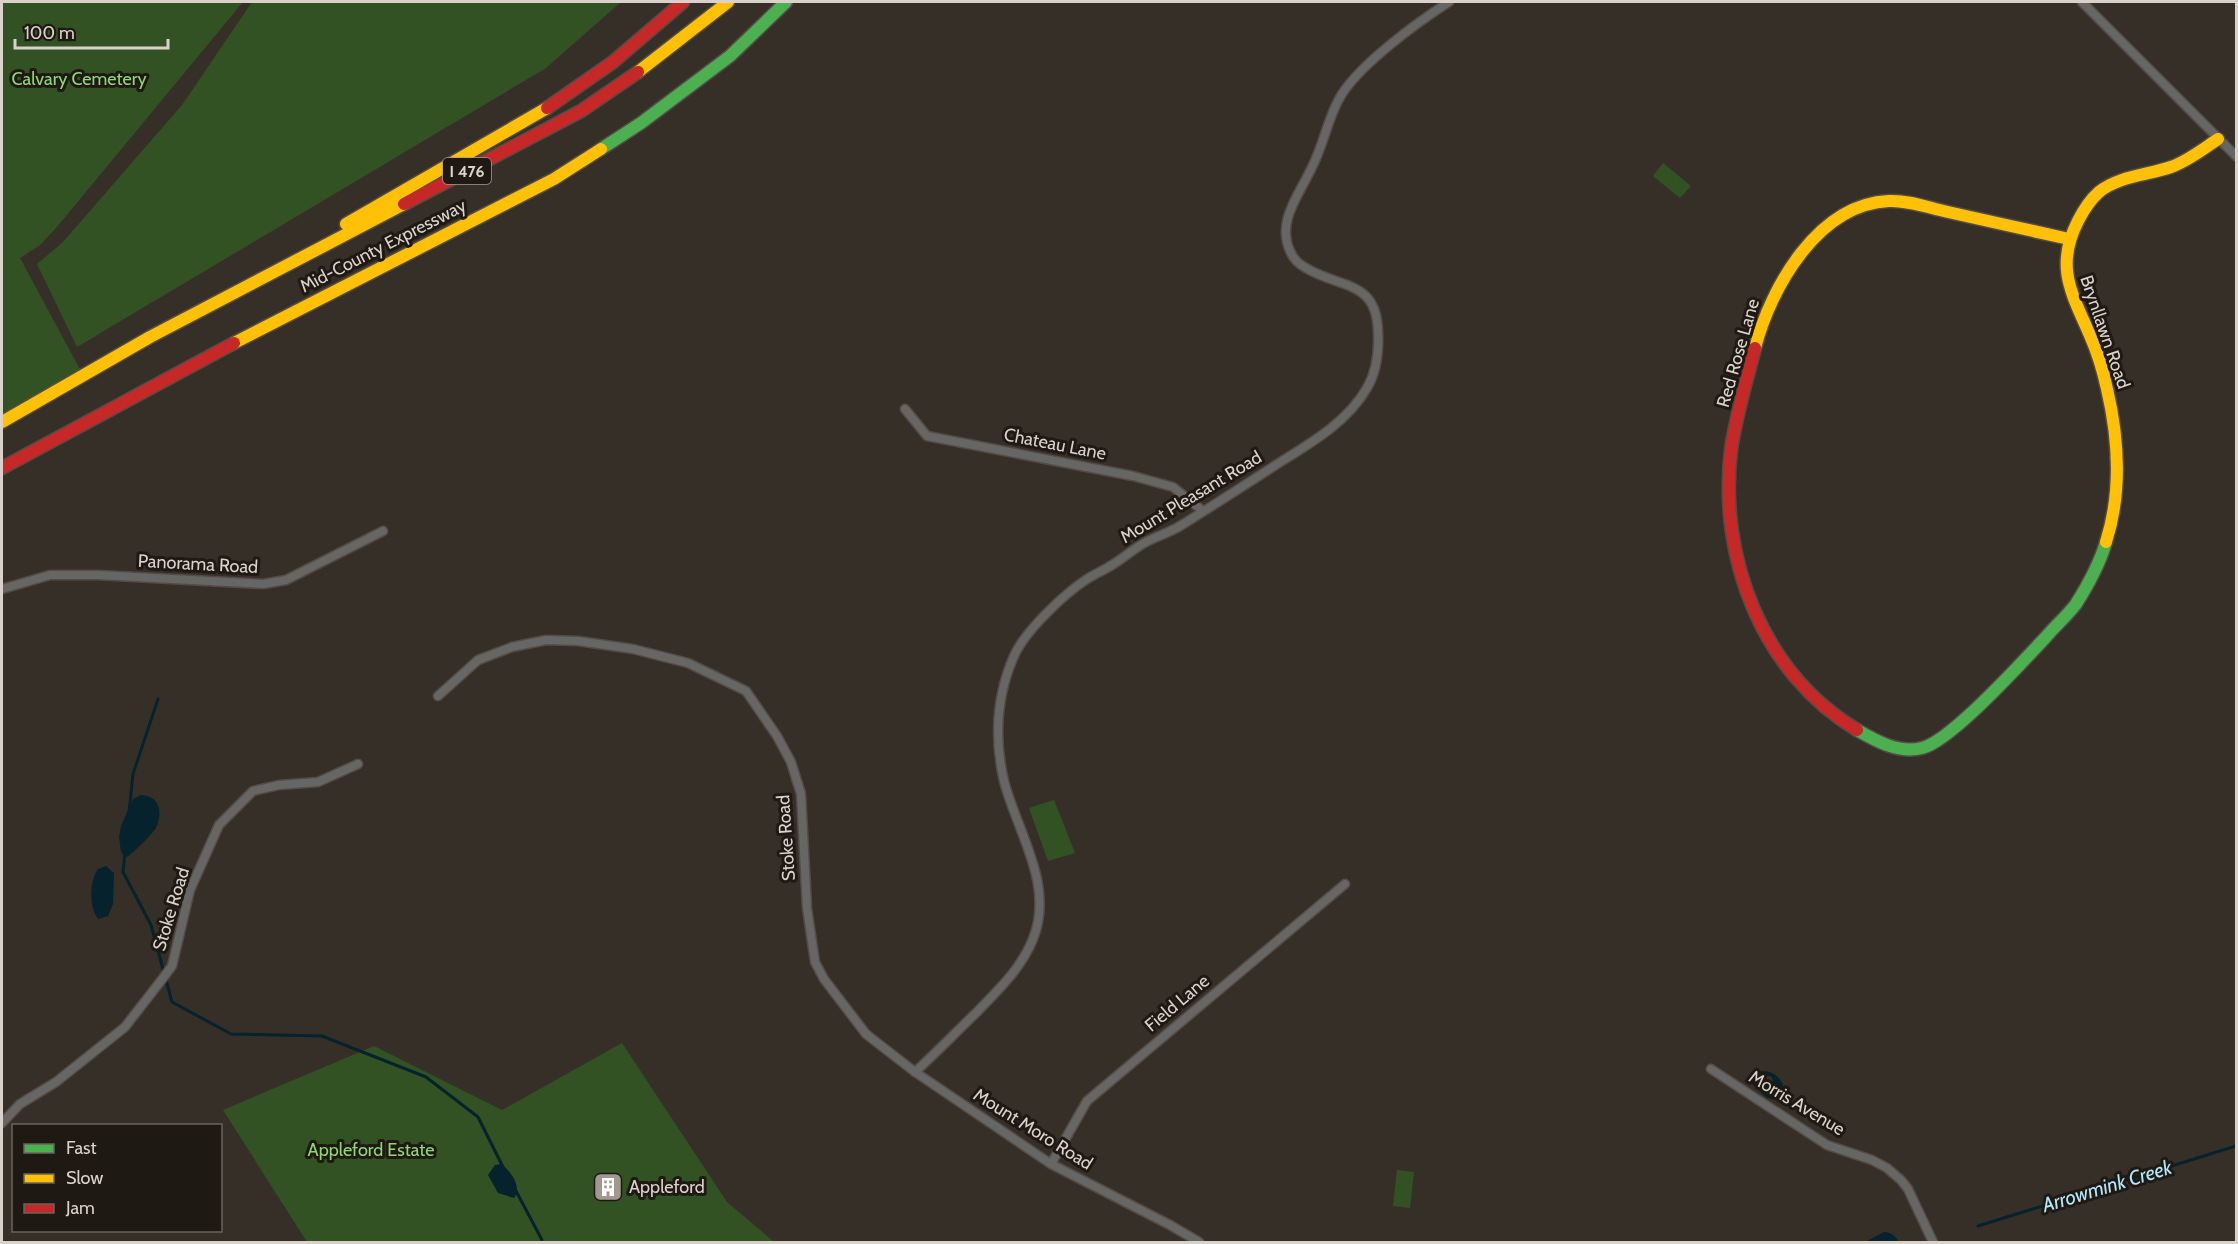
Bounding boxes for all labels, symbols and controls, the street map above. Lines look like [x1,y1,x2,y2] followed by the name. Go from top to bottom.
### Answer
[15,12,168,50] scale bar
[24,22,75,44] text: 100 m
[11,68,147,90] park label: Calvary Cemetery
[443,158,491,184] road number: I 476
[296,195,470,297] street label: Mid-County Expressway
[2075,272,2135,392] street label: Brynllawn Road
[1712,296,1764,410] street label: Red Rose Lane
[1002,423,1108,465] street label: Chateau Lane
[1116,446,1266,548] street label: Mount Pleasant Road
[137,550,259,578] street label: Panorama Road
[772,794,800,882] street label: Stoke Road
[148,865,194,953] street label: Stoke Road
[1140,970,1214,1036] street label: Field Lane
[1745,1066,1849,1140] street label: Morris Avenue
[969,1084,1097,1174] street label: Mount Moro Road
[12,1124,222,1232] legend
[66,1137,97,1159] text: Fast
[308,1139,434,1161] park label: Appleford Estate
[2038,1154,2176,1217] water label: Arrowmink Creek
[66,1167,103,1189] text: Slow
[592,1171,624,1203] building icon: Appleford
[629,1176,705,1198] place label: Appleford
[65,1197,95,1219] text: Jam

